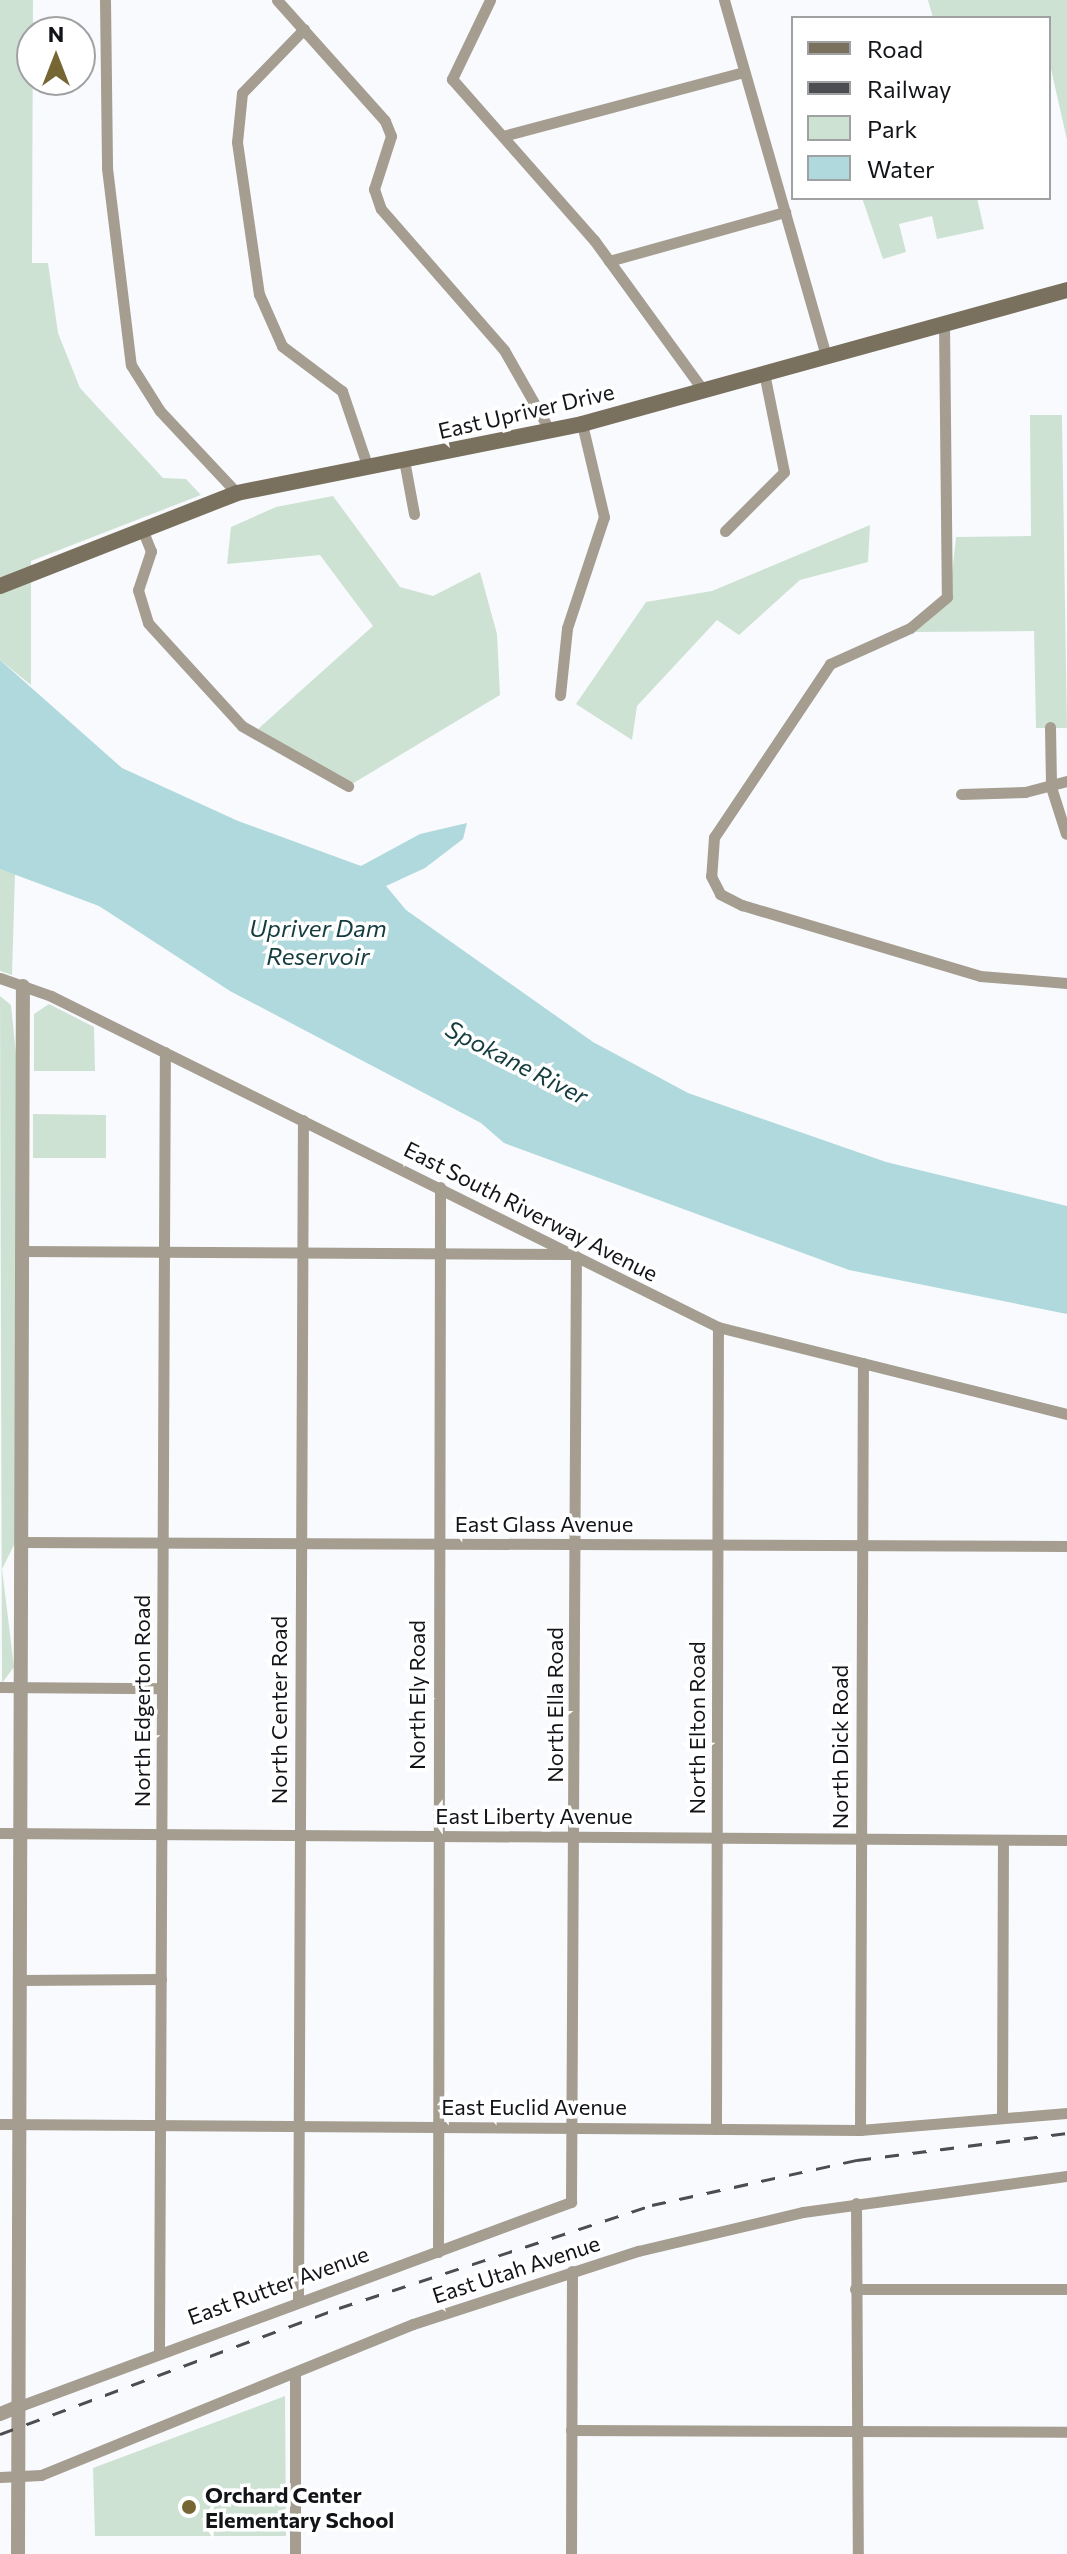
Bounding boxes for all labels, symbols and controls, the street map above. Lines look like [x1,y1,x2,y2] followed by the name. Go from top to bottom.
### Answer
[16,16,96,96] north arrow
[791,16,1051,200] legend
[48,20,64,47] text: N
[867,34,923,63] text: Road
[867,74,952,103] text: Railway
[867,114,917,143] text: Park
[867,154,935,183] text: Water
[435,378,617,444] street label: East Upriver Drive
[249,914,387,970] water label: Upriver Dam Reservoir
[441,1014,593,1110] water label: Spokane River
[400,1135,662,1287] street label: East South Riverway Avenue
[455,1511,633,1537] street label: East Glass Avenue
[129,1595,155,1807] street label: North Edgerton Road
[266,1616,292,1804] street label: North Center Road
[404,1620,430,1770] street label: North Ely Road
[542,1627,568,1783] street label: North Ella Road
[684,1641,710,1815] street label: North Elton Road
[827,1665,853,1829] street label: North Dick Road
[435,1803,633,1829] street label: East Liberty Avenue
[441,2094,627,2120] street label: East Euclid Avenue
[429,2229,603,2309] street label: East Utah Avenue
[184,2240,372,2330] street label: East Rutter Avenue
[205,2481,394,2532] place label: Orchard Center Elementary School
[180,2498,198,2516] marker: Orchard Center Elementary School

